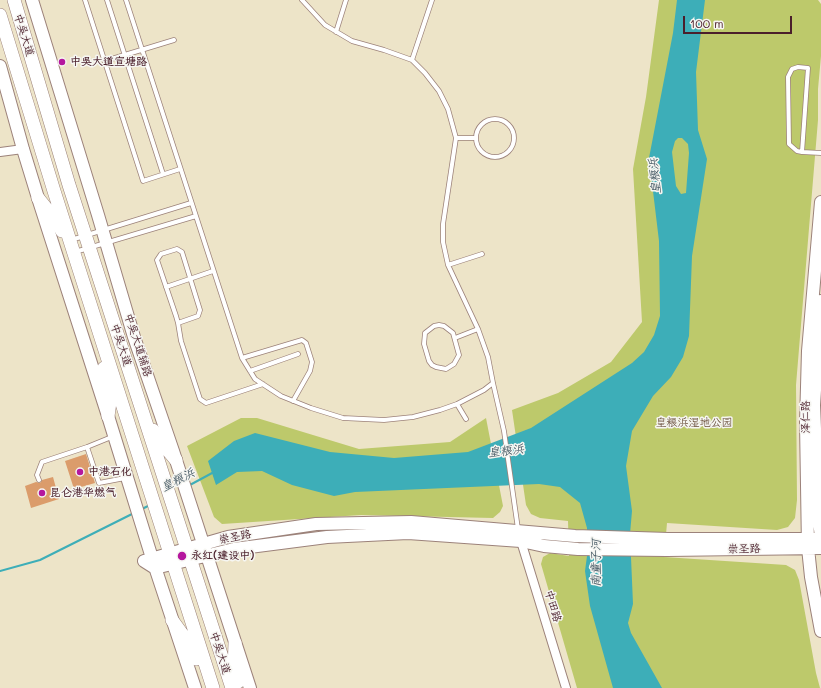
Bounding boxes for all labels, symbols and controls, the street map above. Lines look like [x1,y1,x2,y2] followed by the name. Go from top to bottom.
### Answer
[685,8,794,34] scale bar
[11,12,37,58] street label: 中吴大道
[690,15,724,31] text: 100 m
[70,55,147,69] place label: 中吴大道宣塘路
[57,57,67,67] marker: 中吴大道宣塘路
[646,157,664,195] water label: 皇粮浜
[122,312,154,378] street label: 中吴大道辅路
[108,322,134,368] street label: 中吴大道
[799,401,813,433] street label: 泽仁路
[656,416,732,430] park label: 皇粮浜湿地公园
[487,442,525,460] water label: 皇粮浜
[88,465,132,479] place label: 中港石化
[159,465,197,495] water label: 皇粮浜
[75,467,85,477] marker: 中港石化
[50,486,116,500] place label: 昆仑港华燃气
[37,488,47,498] marker: 昆仑港华燃气
[218,527,252,547] street label: 崇圣路
[589,539,603,587] water label: 南童子河
[727,542,761,556] street label: 崇圣路
[191,549,254,563] place label: 永红(建设中)
[176,550,188,562] marker: 永红(建设中)
[542,588,564,624] street label: 中田路
[207,630,233,676] street label: 中吴大道

